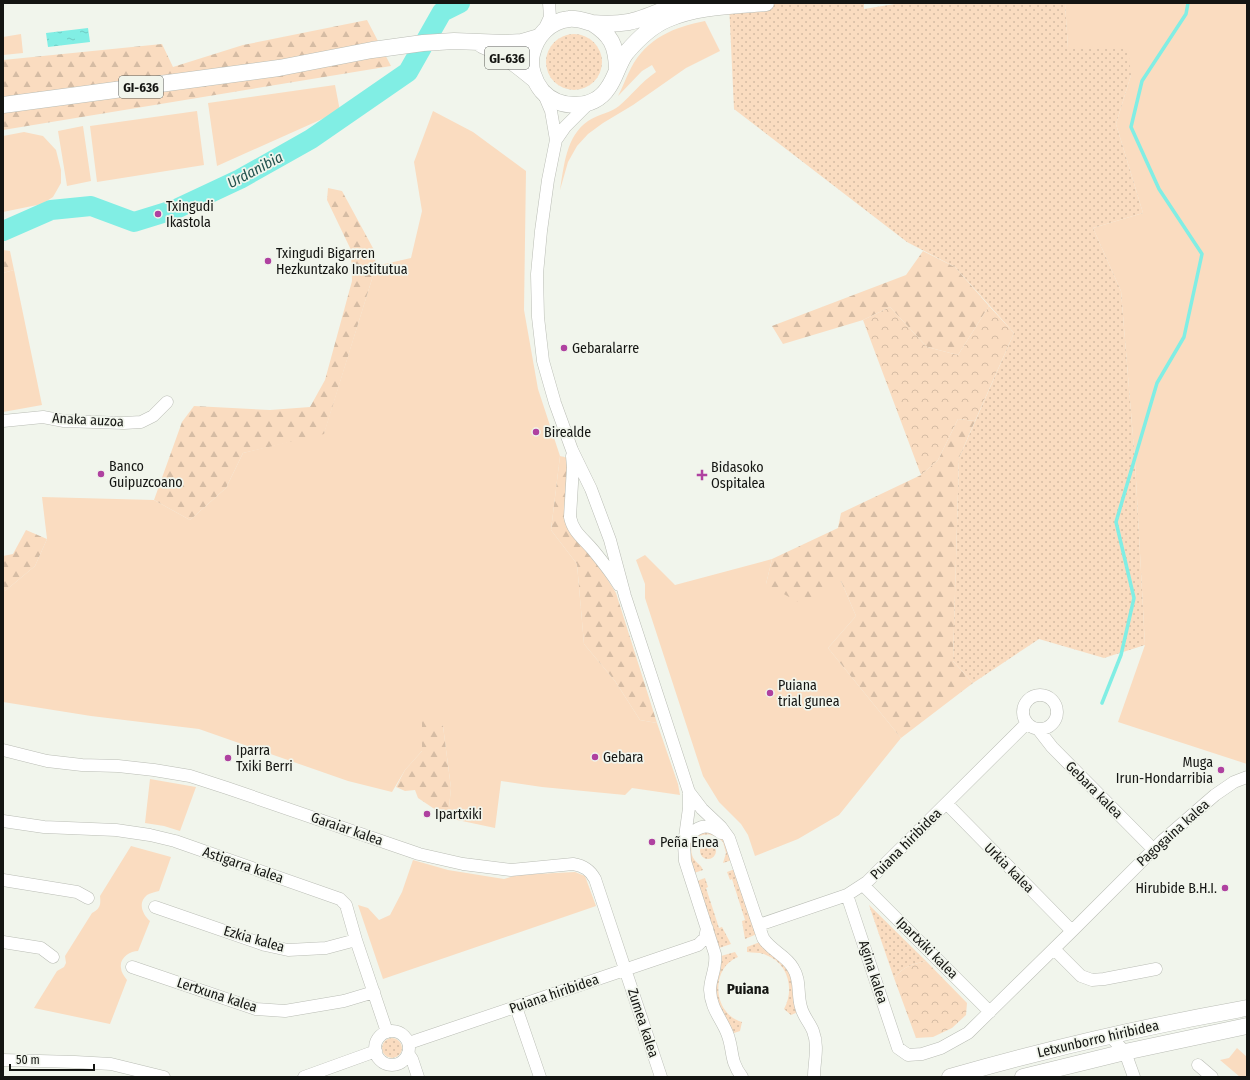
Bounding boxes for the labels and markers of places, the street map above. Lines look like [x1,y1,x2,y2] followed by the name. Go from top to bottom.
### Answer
[166,198,214,231] place label: Txingudi Ikastola
[153,209,163,219] marker: Txingudi Ikastola
[276,245,408,278] place label: Txingudi Bigarren Hezkuntzako Institutua
[263,256,273,266] marker: Txingudi Bigarren Hezkuntzako Institutua
[572,340,639,357] place label: Gebaralarre
[559,343,569,353] marker: Gebaralarre
[544,424,591,441] place label: Birealde
[531,427,541,437] marker: Birealde
[109,458,183,491] place label: Banco Guipuzcoano
[711,459,765,492] place label: Bidasoko Ospitalea
[96,469,106,479] marker: Banco Guipuzcoano
[696,469,708,481] marker: Bidasoko Ospitalea
[778,677,840,710] place label: Puiana trial gunea
[765,688,775,698] marker: Puiana trial gunea
[236,742,293,775] place label: Iparra Txiki Berri
[603,749,644,766] place label: Gebara
[590,752,600,762] marker: Gebara
[223,753,233,763] marker: Iparra Txiki Berri
[1116,754,1213,787] place label: Muga Irun-Hondarribia
[1216,765,1226,775] marker: Muga Irun-Hondarribia
[435,806,482,823] place label: Ipartxiki
[422,809,432,819] marker: Ipartxiki
[660,834,719,851] place label: Peña Enea
[647,837,657,847] marker: Peña Enea
[1135,880,1217,897] place label: Hirubide B.H.I.
[1220,883,1230,893] marker: Hirubide B.H.I.

